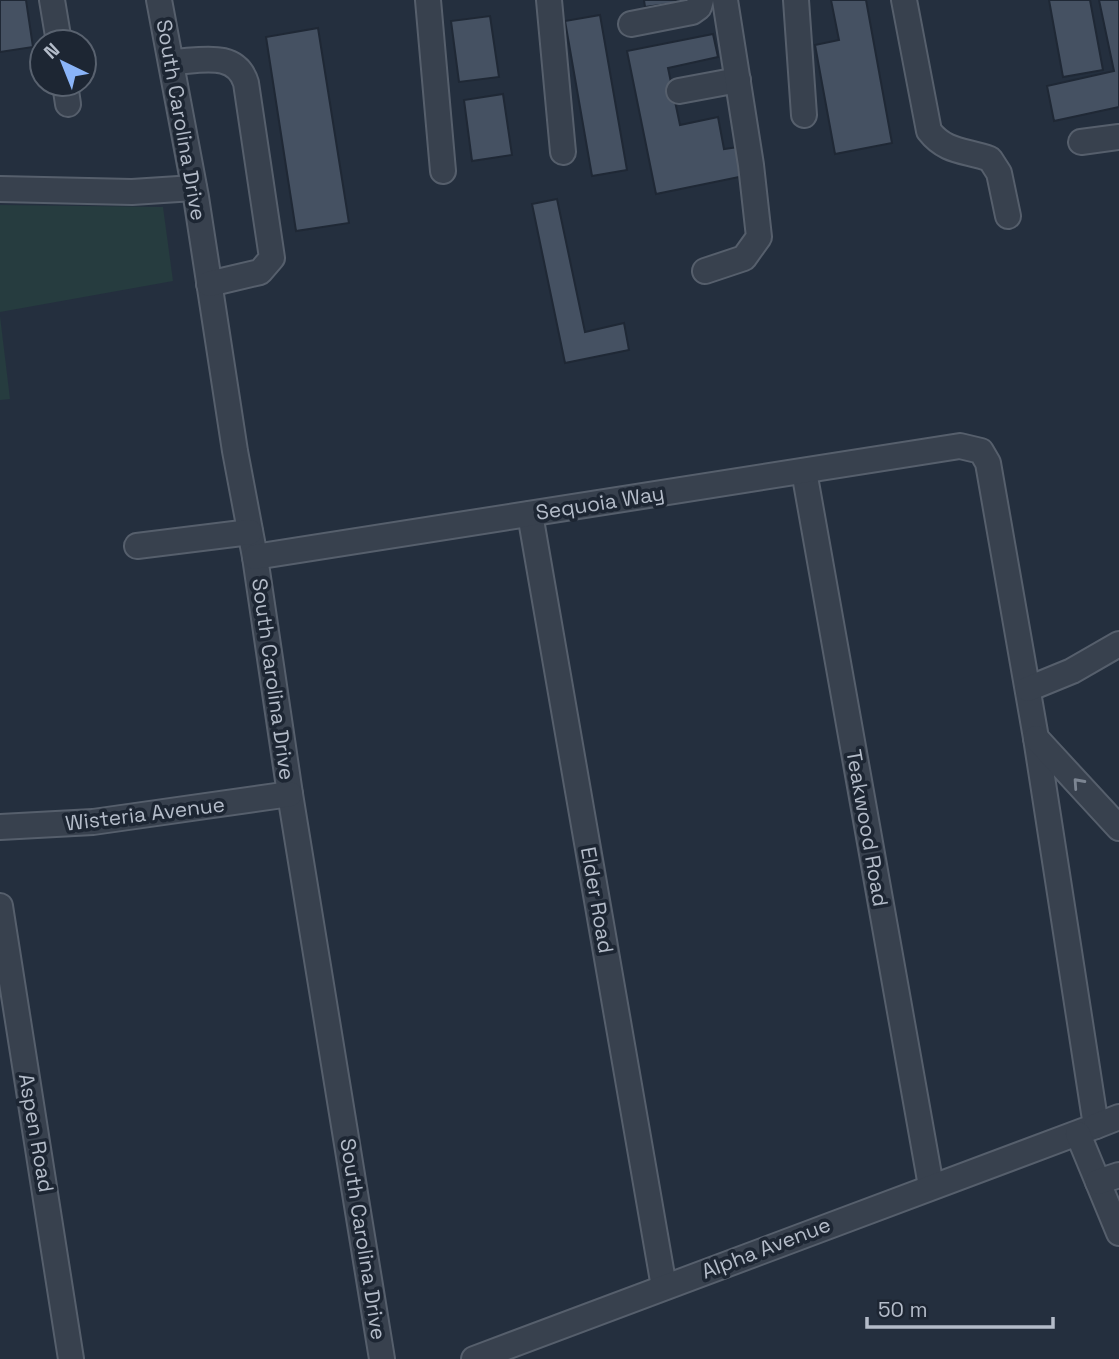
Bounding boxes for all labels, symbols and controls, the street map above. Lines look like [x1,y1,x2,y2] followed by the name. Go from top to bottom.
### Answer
[151,17,212,223] street label: South Carolina Drive
[28,28,98,98] north arrow
[39,37,65,64] text: N
[534,479,666,526] street label: Sequoia Way
[246,576,301,782] street label: South Carolina Drive
[840,747,895,909] street label: Teakwood Road
[1073,778,1086,791] one-way arrow
[64,790,226,837] street label: Wisteria Avenue
[575,844,620,955] street label: Elder Road
[13,1071,60,1194] street label: Aspen Road
[334,1136,393,1342] street label: South Carolina Drive
[697,1211,834,1285] street label: Alpha Avenue
[867,1286,1052,1330] scale bar
[878,1296,928,1323] text: 50 m

